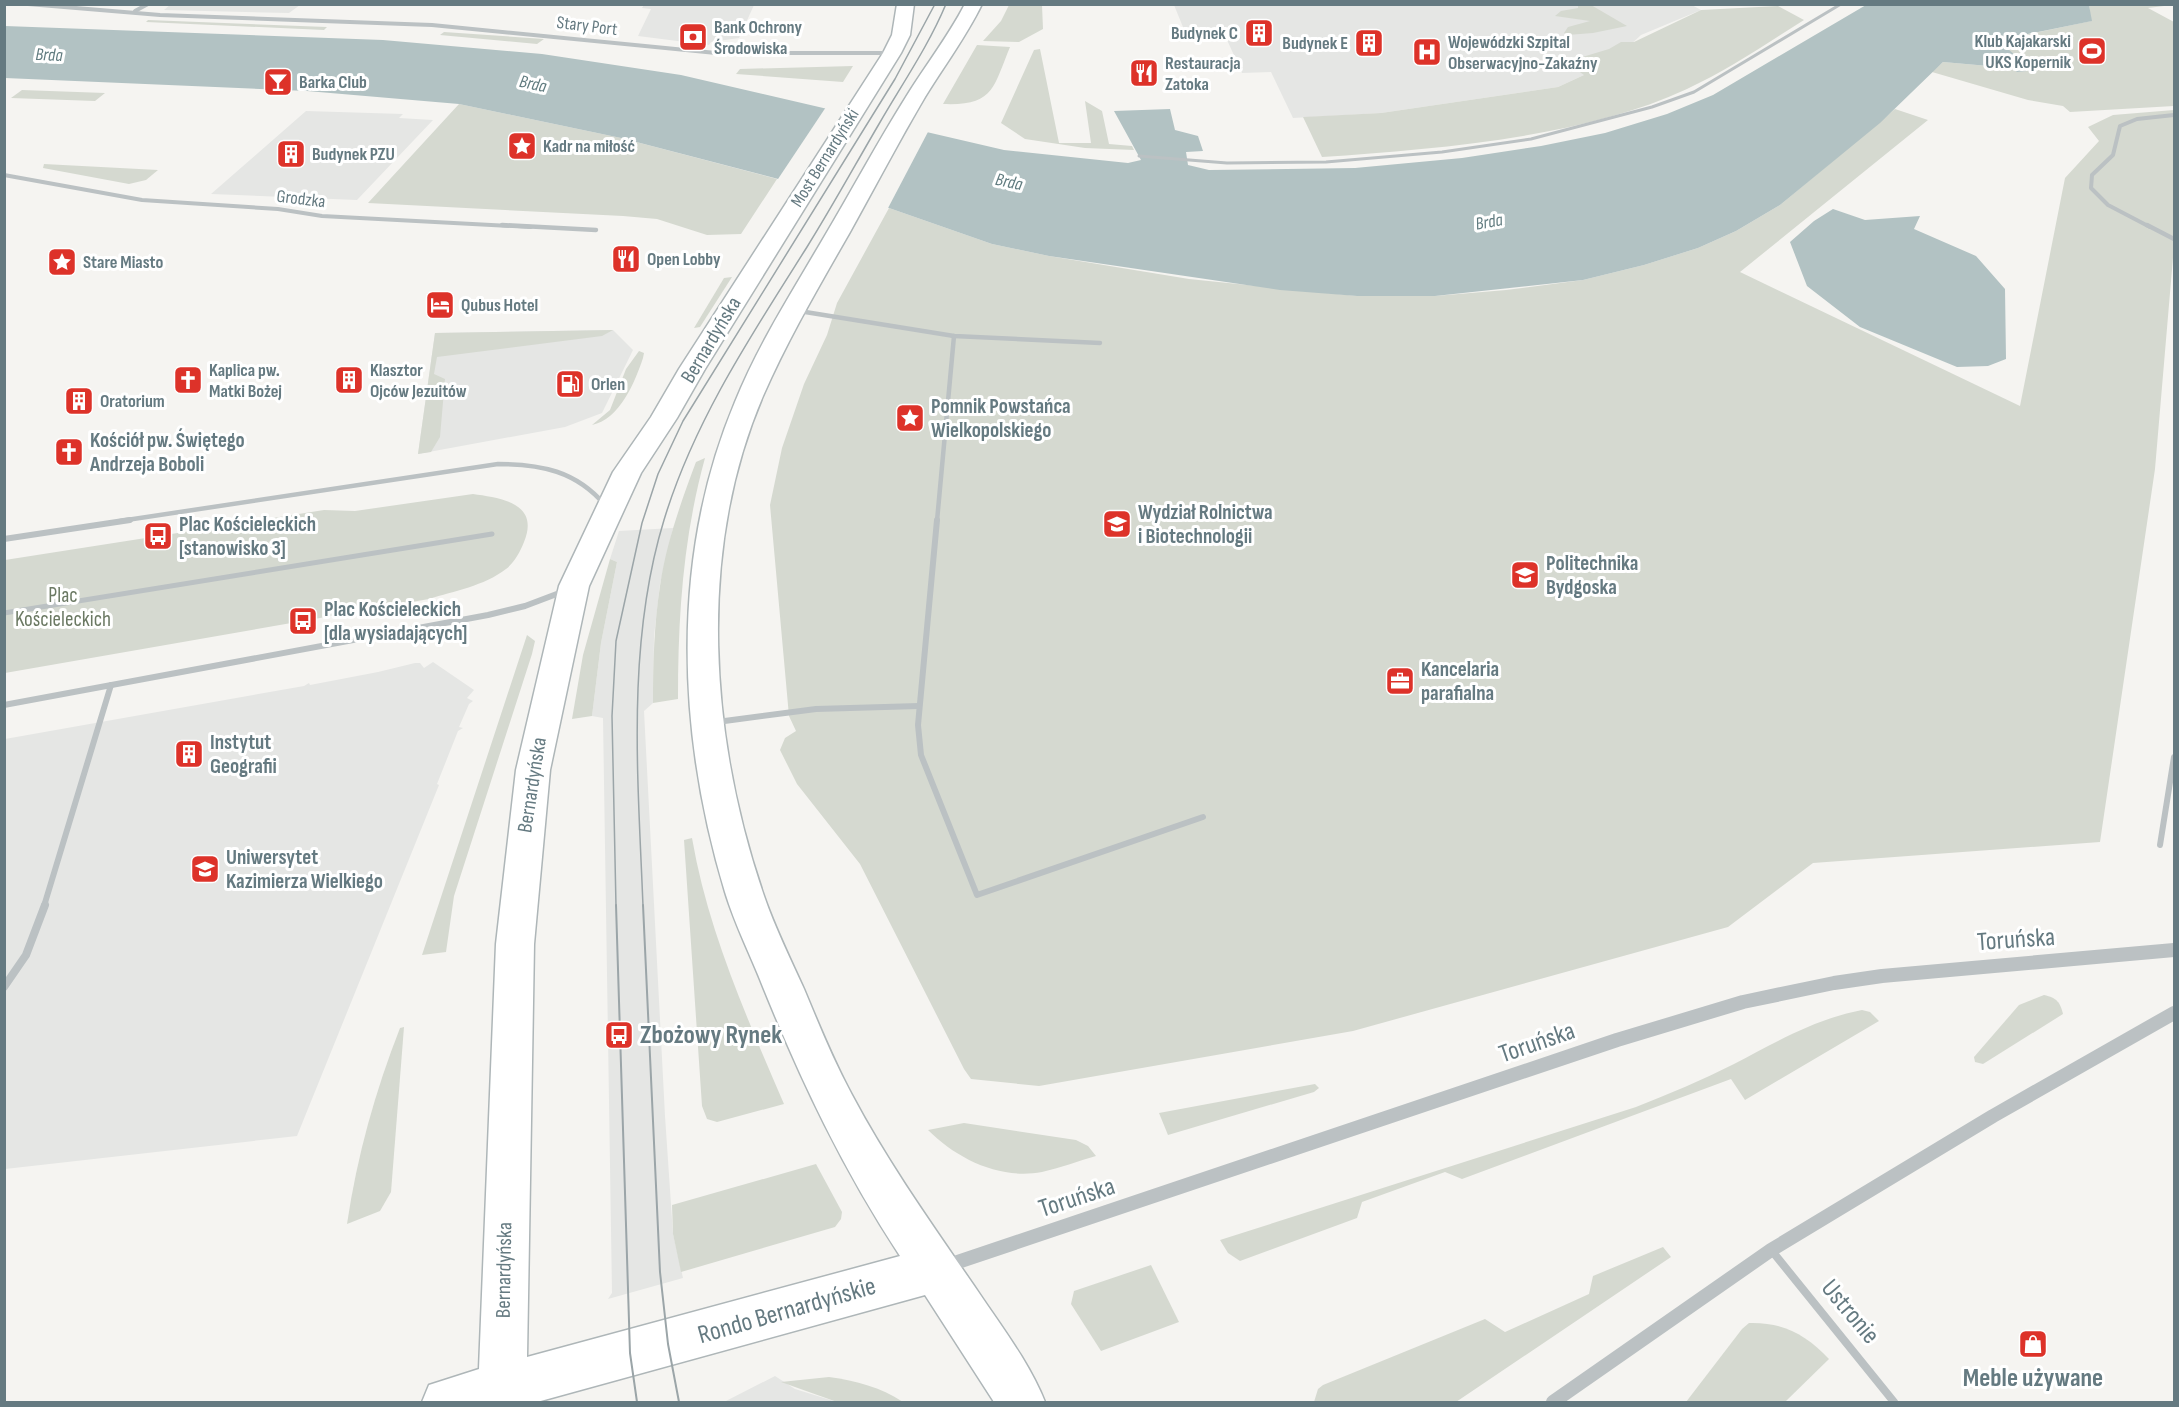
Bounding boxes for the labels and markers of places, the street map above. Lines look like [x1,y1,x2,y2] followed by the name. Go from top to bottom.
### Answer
[714,17,803,59] place label: Bank Ochrony Środowiska
[1243,17,1275,49] building icon: Budynek C
[677,21,709,53] bank icon: Bank Ochrony Środowiska
[1171,23,1238,44] place label: Budynek C
[1353,27,1385,59] building icon: Budynek E
[1975,31,2071,73] place label: Klub Kajakarski UKS Kopernik
[1448,32,1598,74] place label: Wojewódzki Szpital Obserwacyjno-Zakaźny
[1282,33,1348,54] place label: Budynek E
[2076,35,2108,67] sports icon: Klub Kajakarski UKS Kopernik
[1411,36,1443,68] hospital icon: Wojewódzki Szpital Obserwacyjno-Zakaźny
[1165,53,1241,95] place label: Restauracja Zatoka
[1128,57,1160,89] restaurant icon: Restauracja Zatoka
[262,66,294,98] bar icon: Barka Club
[299,72,367,93] place label: Barka Club
[506,130,538,162] place icon: Kadr na miłość
[543,136,635,157] place label: Kadr na miłość
[275,138,307,170] building icon: Budynek PZU
[312,144,395,165] place label: Budynek PZU
[610,243,642,275] restaurant icon: Open Lobby
[46,246,78,278] place icon: Stare Miasto
[647,249,721,270] place label: Open Lobby
[83,252,163,273] place label: Stare Miasto
[424,289,456,321] hotel icon: Qubus Hotel
[461,295,538,316] place label: Qubus Hotel
[209,360,282,402] place label: Kaplica pw. Matki Bożej
[370,360,467,402] place label: Klasztor Ojców Jezuitów
[172,364,204,396] church icon: Kaplica pw. Matki Bożej
[333,364,365,396] building icon: Klasztor Ojców Jezuitów
[554,368,586,400] fuel station icon: Orlen
[591,374,625,395] place label: Orlen
[63,385,95,417] building icon: Oratorium
[100,391,165,412] place label: Oratorium
[931,394,1071,443] place label: Pomnik Powstańca Wielkopolskiego
[894,402,926,434] place icon: Pomnik Powstańca Wielkopolskiego
[89,428,245,477] place label: Kościół pw. Świętego Andrzeja Boboli
[53,436,85,468] church icon: Kościół pw. Świętego Andrzeja Boboli
[1138,500,1273,549] place label: Wydział Rolnictwa i Biotechnologii
[1101,508,1133,540] school or university icon: Wydział Rolnictwa i Biotechnologii
[179,512,316,561] place label: Plac Kościeleckich [stanowisko 3]
[142,520,174,552] bus stop icon: Plac Kościeleckich [stanowisko 3]
[1546,551,1638,600] place label: Politechnika Bydgoska
[1509,559,1541,591] school or university icon: Politechnika Bydgoska
[324,597,467,646] place label: Plac Kościeleckich [dla wysiadających]
[287,605,319,637] bus stop icon: Plac Kościeleckich [dla wysiadających]
[1421,657,1499,706] place label: Kancelaria parafialna
[1384,665,1416,697] office icon: Kancelaria parafialna
[210,730,277,779] place label: Instytut Geografii
[173,738,205,770] building icon: Instytut Geografii
[226,845,383,894] place label: Uniwersytet Kazimierza Wielkiego
[189,853,221,885] school or university icon: Uniwersytet Kazimierza Wielkiego
[603,1019,635,1051] bus stop icon: Zbożowy Rynek
[640,1020,782,1051] place label: Zbożowy Rynek
[2017,1328,2049,1360] shop icon: Meble używane
[1963,1363,2103,1394] place label: Meble używane

